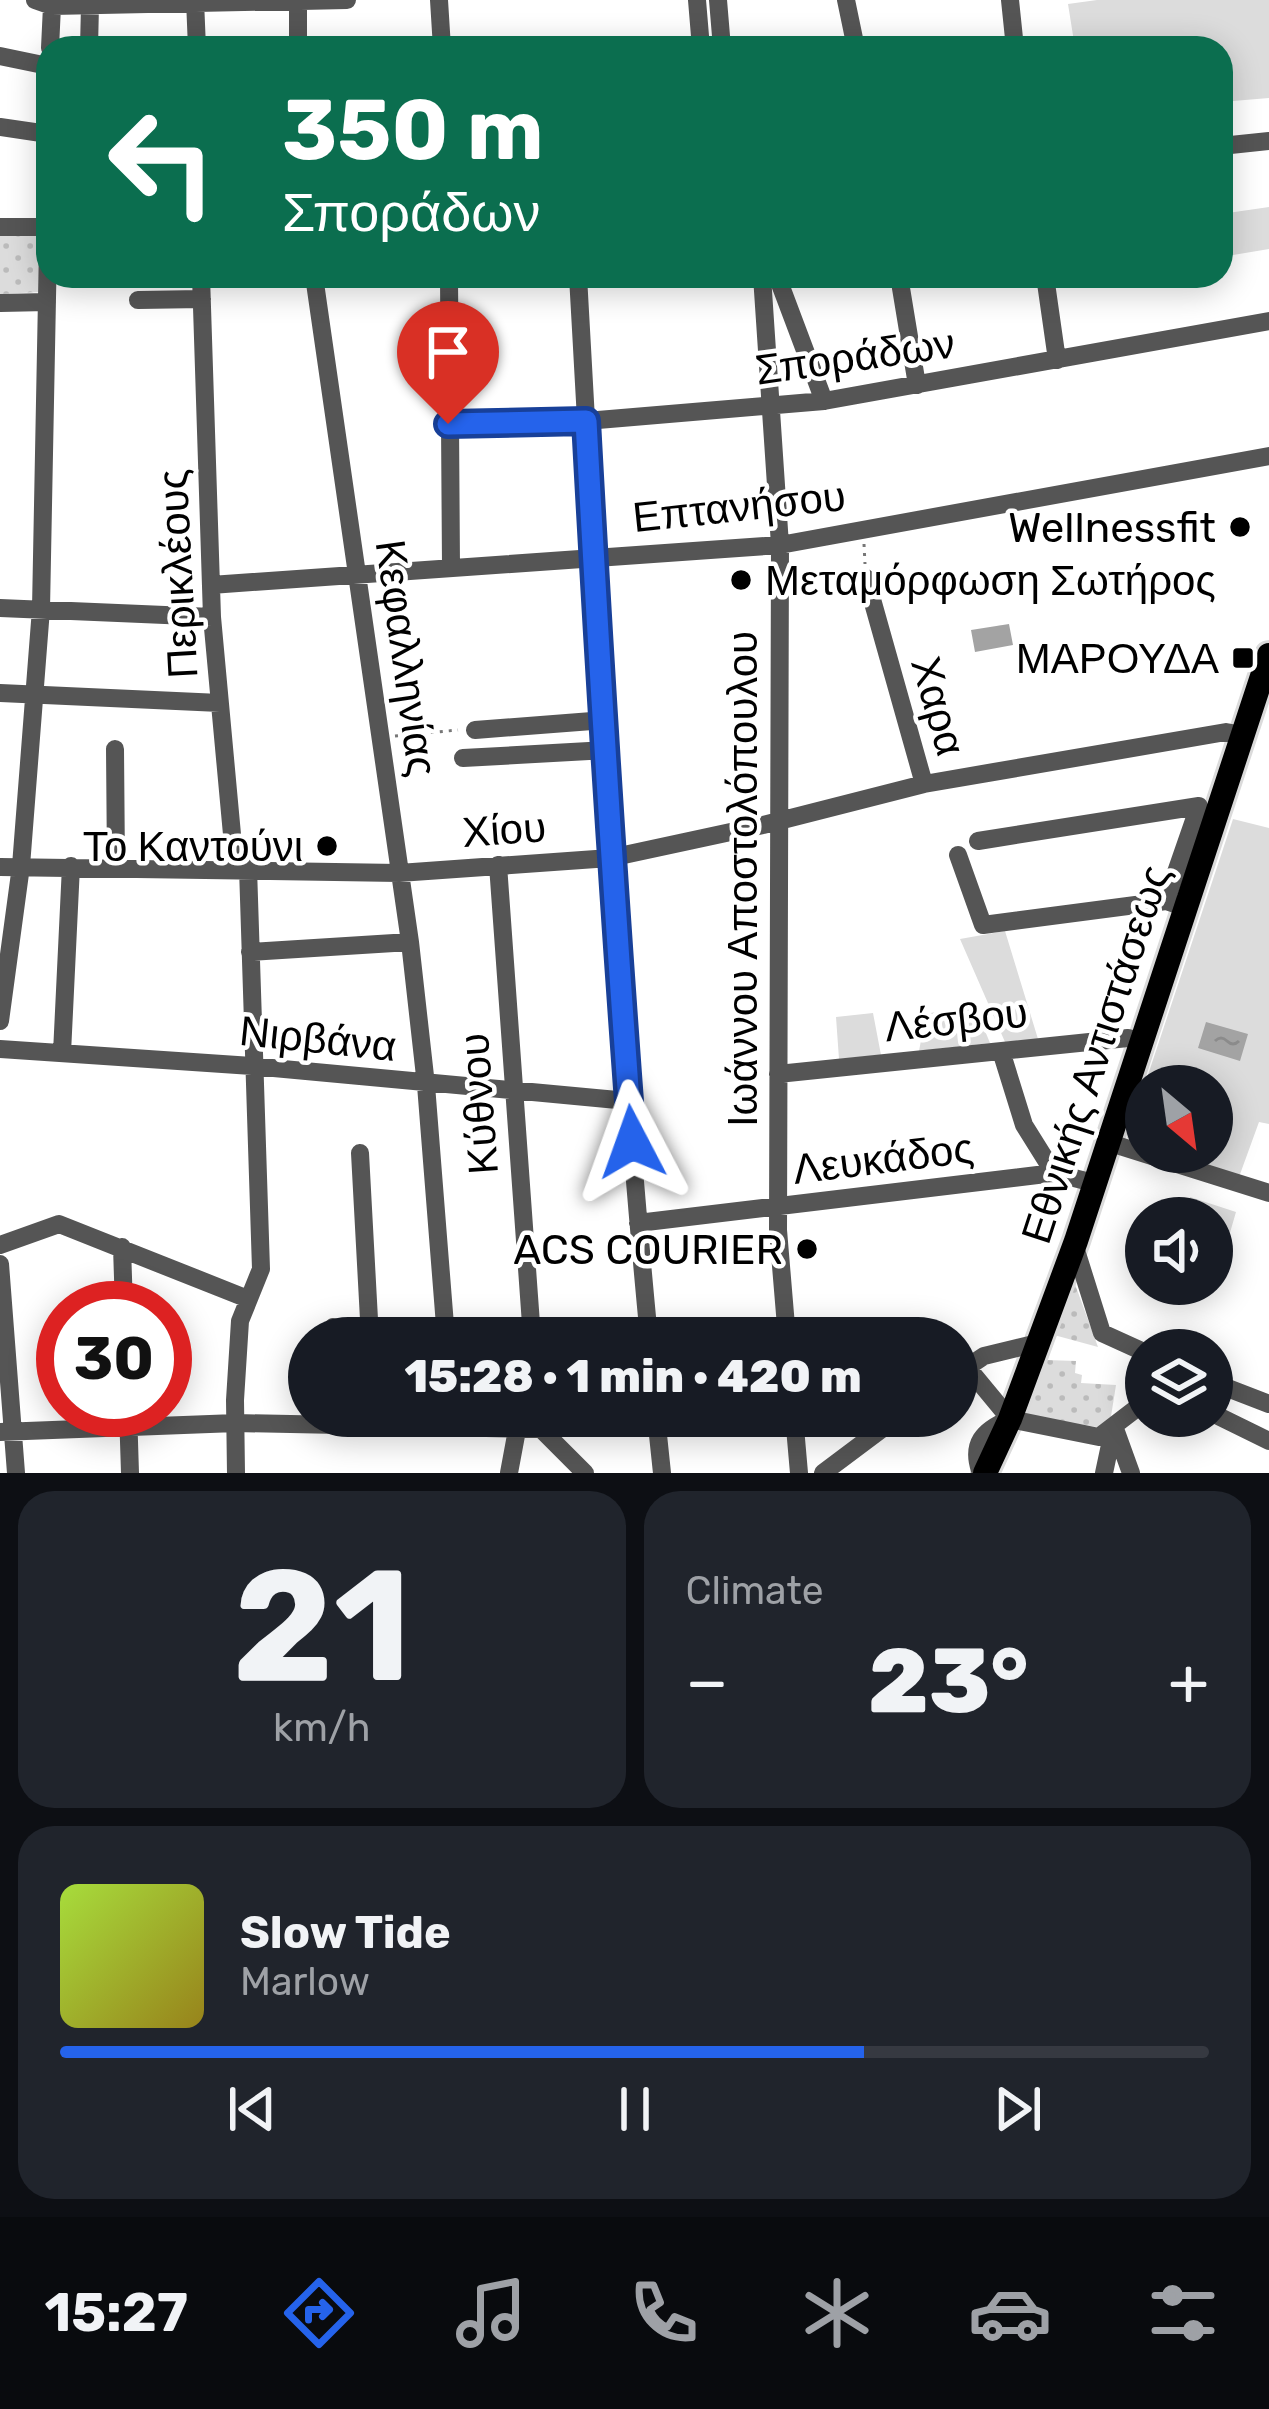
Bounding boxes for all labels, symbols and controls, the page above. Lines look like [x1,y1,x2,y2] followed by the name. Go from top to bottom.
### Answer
[282,80,544,180] text: 350 m
[84,84,240,240] icon: left
[282,181,540,245] text: Σποράδων
[397,301,499,424] pin
[752,318,958,396] street label: Σποράδων
[415,319,481,385] icon: arrive
[148,468,208,680] street label: Περικλέους
[630,471,848,543] street label: Επτανήσου
[1008,503,1216,553] place label: Wellnessfit
[1227,514,1253,540] marker: Wellnessfit
[365,537,447,780] street label: Κεφαλληνίας
[765,556,1216,606] place label: Μεταμόρφωση Σωτήρος
[728,567,754,593] marker: Μεταμόρφωση Σωτήρος
[718,631,768,1127] street label: Ιωάννου Αποστολόπουλου
[1016,634,1219,684] place label: ΜΑΡΟΥΔΑ
[1230,645,1256,671] marker: ΜΑΡΟΥΔΑ
[900,651,976,761] street label: Χαρα
[461,802,548,858] street label: Χίου
[83,822,303,872] place label: Το Καντούνι
[314,833,340,859] marker: Το Καντούνι
[1011,859,1181,1250] street label: Εθνικής Αντιστάσεως
[882,988,1030,1052] street label: Λέσβου
[237,1006,399,1072] street label: Νιρβάνα
[449,1032,509,1176] street label: Κύθνου
[1125,1065,1233,1173] north arrow
[1125,1065,1233,1437] map controls
[569,1079,695,1205] position arrow
[790,1123,976,1195] street label: Λευκάδος
[1125,1197,1233,1305] button: sound
[513,1225,783,1275] place label: ACS COURIER
[794,1236,820,1262] marker: ACS COURIER
[36,1281,192,1437] speed limit sign: 30
[1125,1329,1233,1437] button: layers
[404,1350,862,1403] text: 15:28 · 1 min · 420 m
[232,1534,411,1719] text: 21
[686,1568,824,1614] text: Climate
[868,1628,1028,1735] text: 23°
[686,1642,728,1721] text: −
[1168,1642,1209,1721] text: +
[273,1705,370,1751] text: km/h
[240,1906,451,1959] text: Slow Tide
[240,1959,370,2005] text: Marlow
[219,2076,285,2142] icon: previous
[602,2076,668,2142] icon: pause
[985,2076,1051,2142] icon: next
[277,2271,361,2355] icon: directions
[449,2271,533,2355] icon: music
[622,2271,706,2355] icon: phone
[795,2271,879,2355] icon: climate
[968,2271,1052,2355] icon: car
[1141,2271,1225,2355] icon: filters
[44,2281,188,2345] text: 15:27

